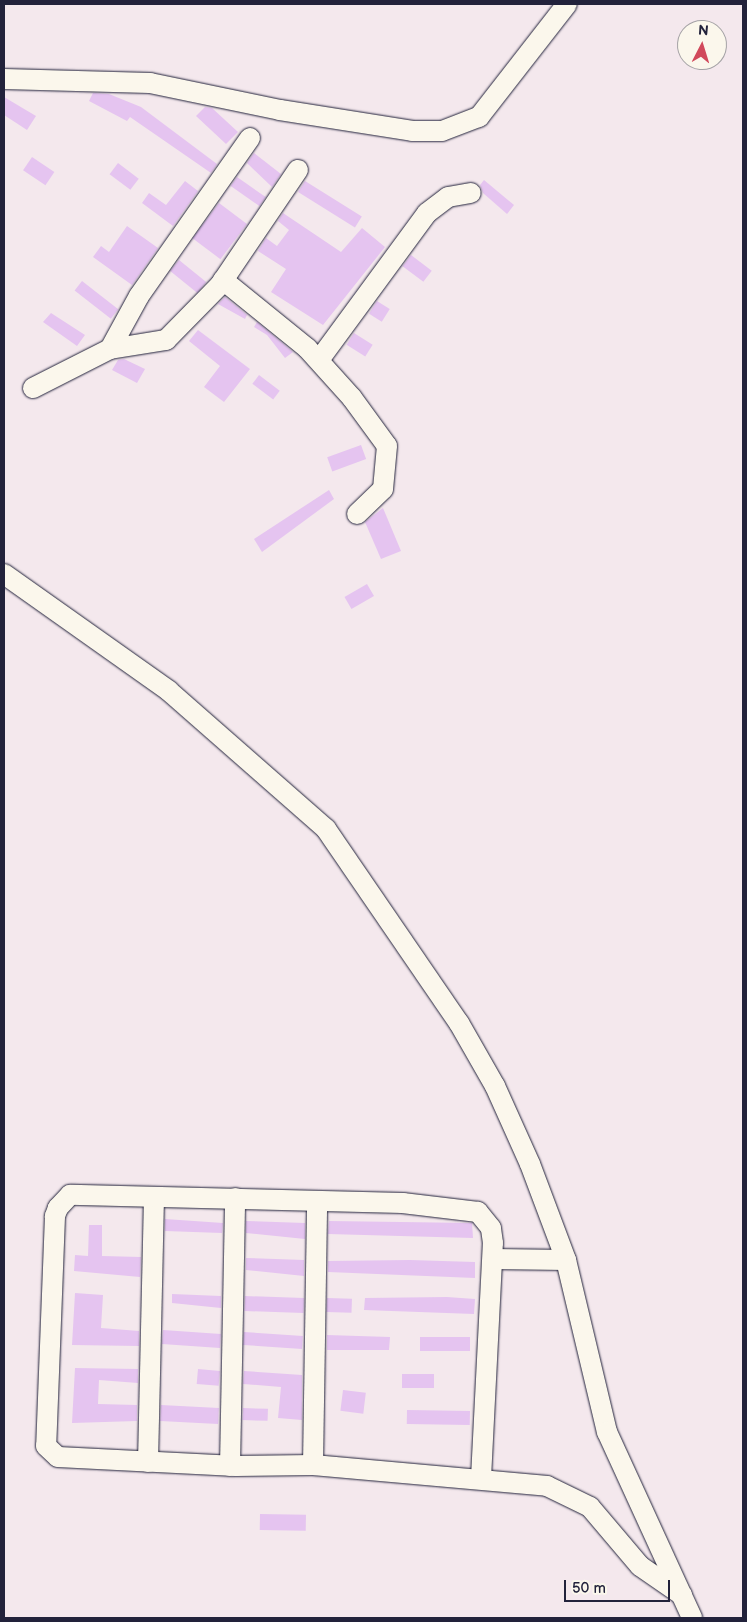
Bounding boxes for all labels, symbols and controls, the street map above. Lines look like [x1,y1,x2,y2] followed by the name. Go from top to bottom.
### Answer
[677,20,727,70] north arrow
[697,22,709,39] text: N
[567,1570,673,1602] scale bar
[572,1579,606,1598] text: 50 m

